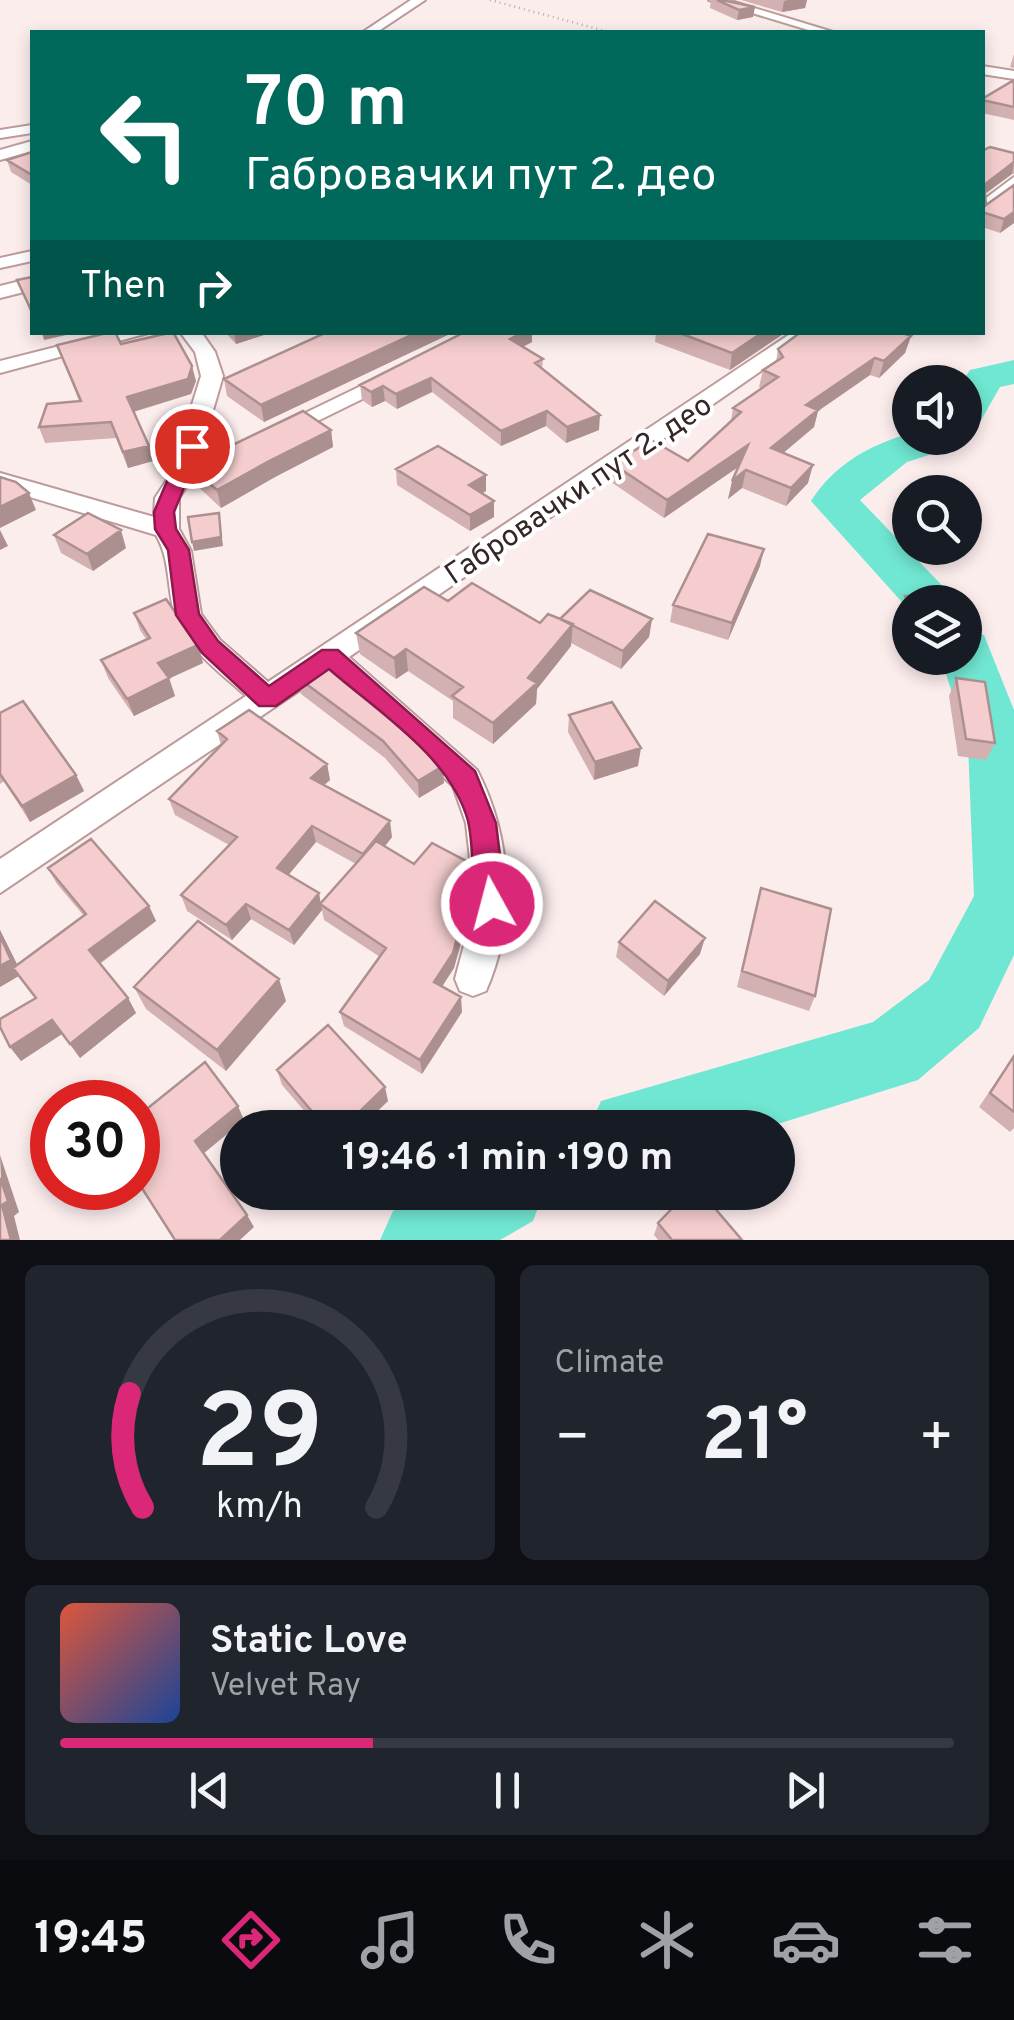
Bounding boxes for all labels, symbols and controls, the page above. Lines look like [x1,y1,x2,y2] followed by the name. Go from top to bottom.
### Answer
[245,62,408,151] text: 70 m
[80,70,210,200] icon: left
[245,149,716,206] text: Габровачки пут 2. део
[186,260,241,315] icon: right
[80,263,166,312] text: Then
[892,365,982,675] map controls
[892,365,982,455] button: sound
[439,388,720,594] street label: Габровачки пут 2. део
[150,404,235,489] pin
[165,419,220,474] icon: arrive
[892,475,982,565] button: search
[892,585,982,675] button: layers
[440,852,544,956] position arrow
[30,1080,160,1210] speed limit sign: 30
[342,1135,673,1184] text: 19:46 · 1 min · 190 m
[555,1344,664,1384] text: Climate
[196,1373,324,1505] text: 29
[701,1392,808,1487] text: 21°
[555,1405,590,1475] text: −
[919,1405,954,1475] text: +
[216,1485,303,1531] text: km/h
[210,1618,408,1667] text: Static Love
[210,1667,361,1707] text: Velvet Ray
[182,1763,237,1818] icon: previous
[480,1763,535,1818] icon: pause
[778,1763,833,1818] icon: next
[216,1905,286,1975] icon: directions
[355,1905,425,1975] icon: music
[493,1905,563,1975] icon: phone
[632,1905,702,1975] icon: climate
[771,1905,841,1975] icon: car
[910,1905,980,1975] icon: filters
[34,1912,147,1969] text: 19:45

